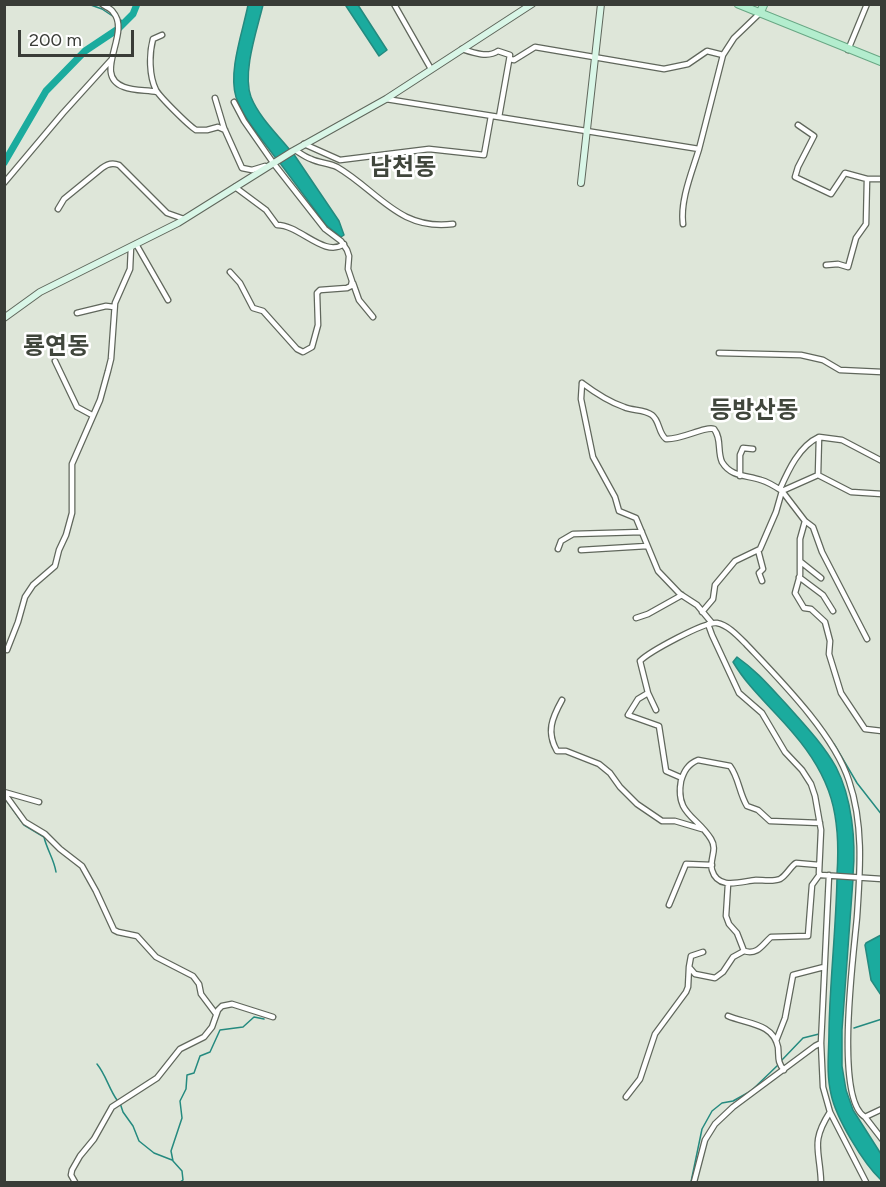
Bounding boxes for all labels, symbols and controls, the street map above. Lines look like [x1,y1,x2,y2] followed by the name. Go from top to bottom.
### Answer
[21,18,136,56] scale bar
[29,29,82,51] text: 200 m
[370,154,436,182] district label: 남천동
[23,333,89,361] district label: 룡연동
[710,397,798,425] district label: 등방산동

